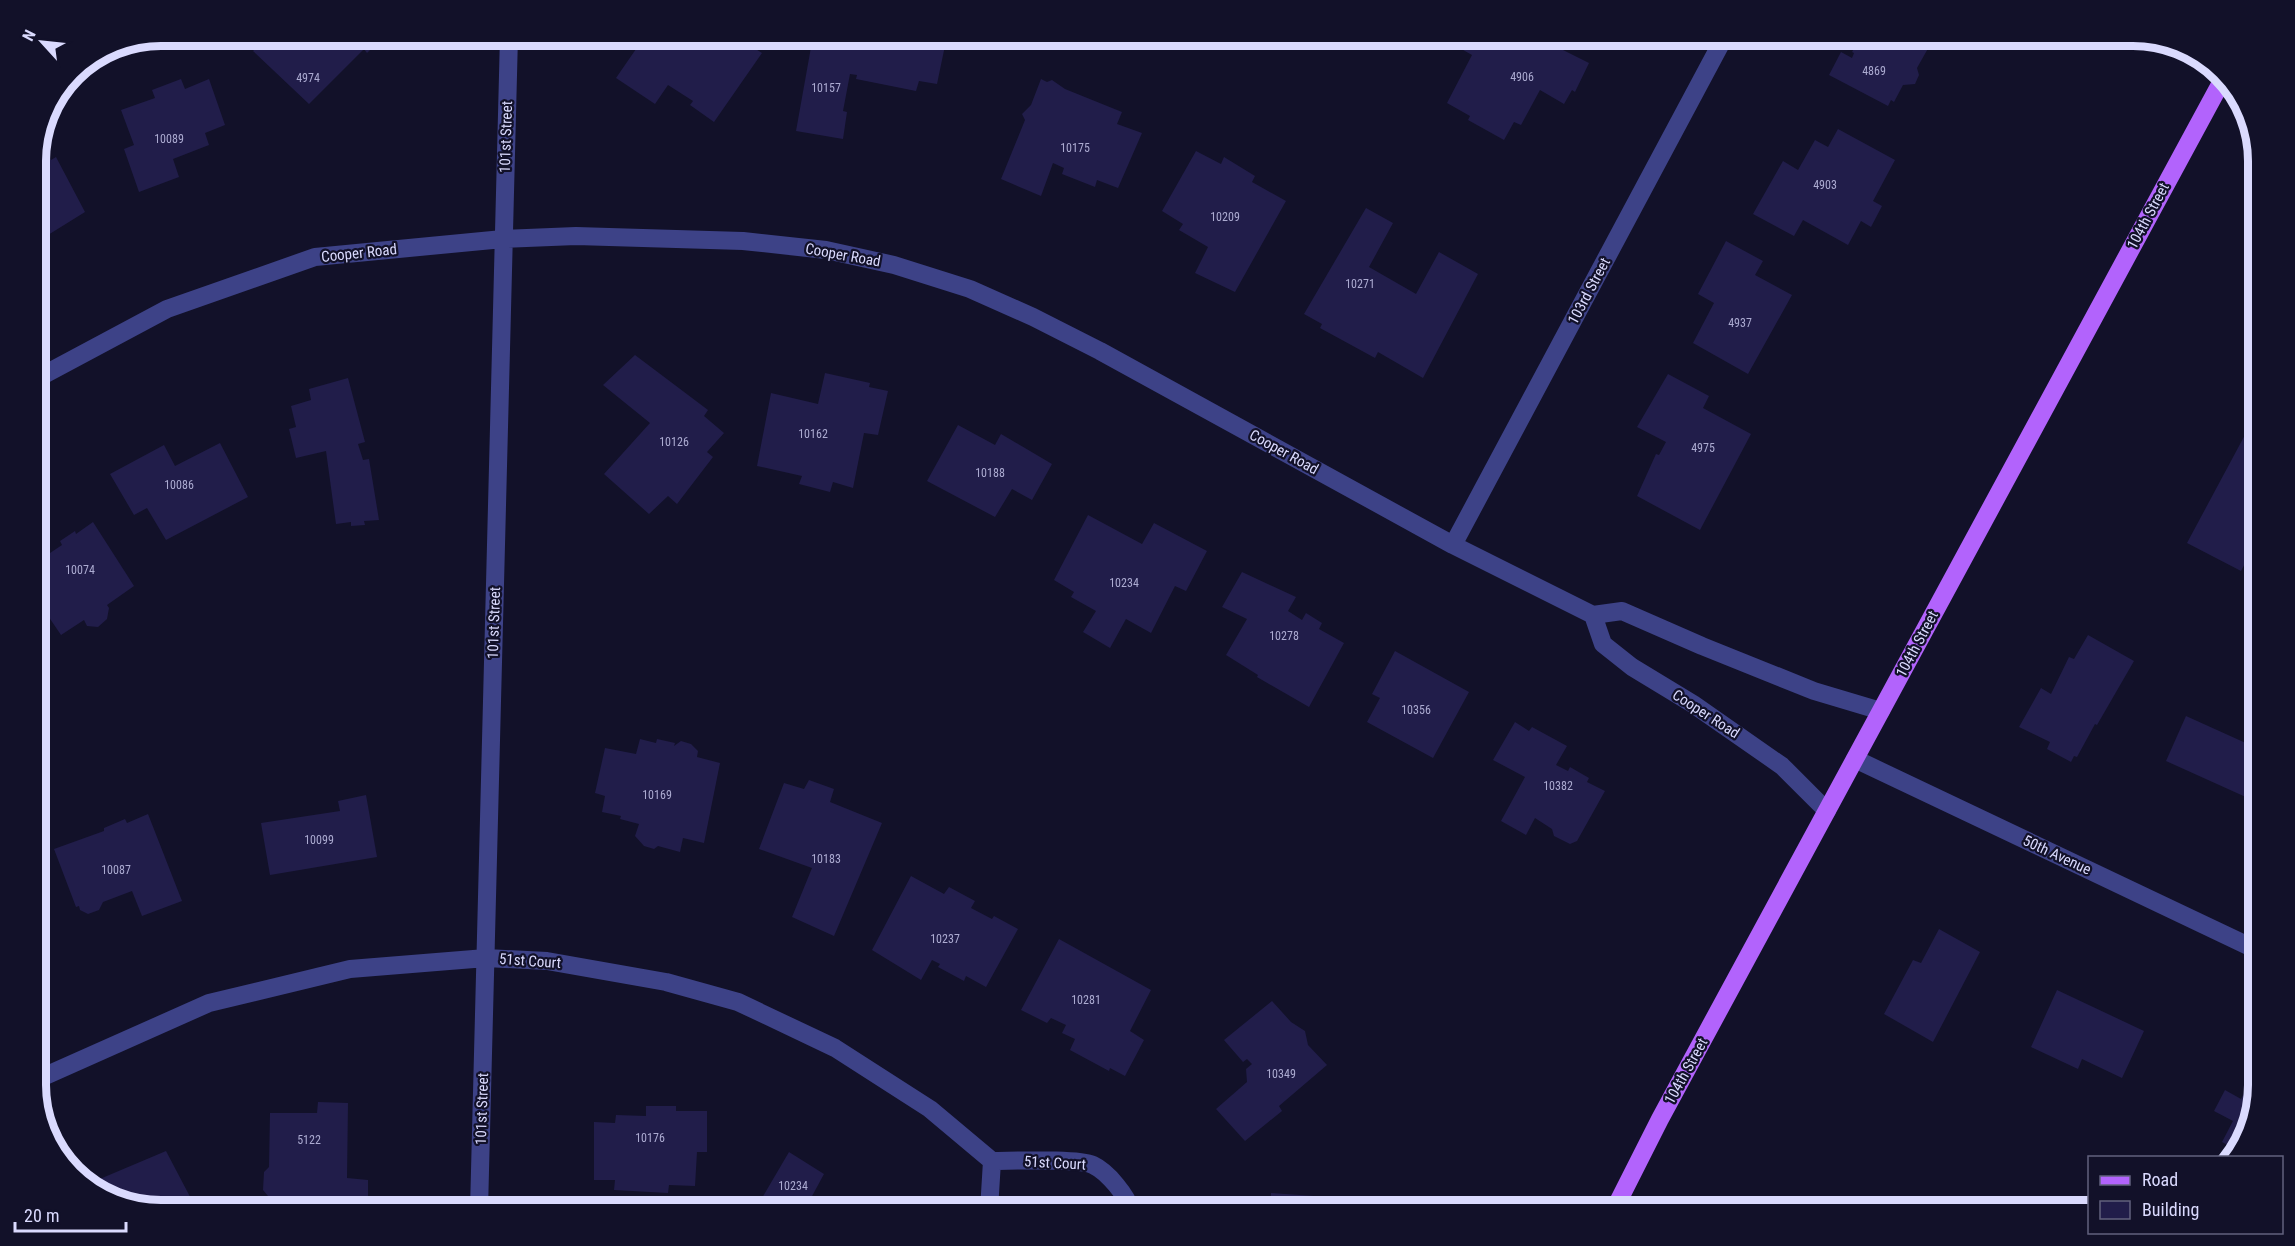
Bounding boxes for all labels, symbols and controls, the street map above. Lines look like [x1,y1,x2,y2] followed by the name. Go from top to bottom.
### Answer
[12,12,72,72] north arrow
[18,27,40,44] text: N
[1862,64,1886,78] house number: 4869
[1510,70,1534,84] house number: 4906
[296,71,320,85] house number: 4974
[811,81,841,95] house number: 10157
[496,101,516,173] street label: 101st Street
[154,132,184,146] house number: 10089
[1060,141,1090,155] house number: 10175
[1813,178,1837,192] house number: 4903
[2123,180,2173,252] street label: 104th Street
[1210,210,1240,224] house number: 10209
[320,240,398,266] street label: Cooper Road
[804,240,882,270] street label: Cooper Road
[1564,255,1614,327] street label: 103rd Street
[1345,277,1375,291] house number: 10271
[1728,316,1752,330] house number: 4937
[1246,426,1322,478] street label: Cooper Road
[798,427,828,441] house number: 10162
[659,435,689,449] house number: 10126
[1691,441,1715,455] house number: 4975
[975,466,1005,480] house number: 10188
[164,478,194,492] house number: 10086
[65,563,95,577] house number: 10074
[1109,576,1139,590] house number: 10234
[484,587,504,659] street label: 101st Street
[1892,608,1942,680] street label: 104th Street
[1269,629,1299,643] house number: 10278
[1669,686,1743,742] street label: Cooper Road
[1401,703,1431,717] house number: 10356
[1543,779,1573,793] house number: 10382
[642,788,672,802] house number: 10169
[2020,831,2094,879] street label: 50th Avenue
[304,833,334,847] house number: 10099
[811,852,841,866] house number: 10183
[101,863,131,877] house number: 10087
[930,932,960,946] house number: 10237
[498,950,562,972] street label: 51st Court
[1071,993,1101,1007] house number: 10281
[1661,1035,1711,1107] street label: 104th Street
[1266,1067,1296,1081] house number: 10349
[472,1073,492,1145] street label: 101st Street
[635,1131,665,1145] house number: 10176
[297,1133,321,1147] house number: 5122
[1023,1152,1087,1174] street label: 51st Court
[2088,1156,2283,1234] legend
[2142,1169,2178,1190] text: Road
[778,1179,808,1193] house number: 10234
[15,1195,126,1233] scale bar
[2142,1199,2199,1220] text: Building
[24,1205,59,1226] text: 20 m

